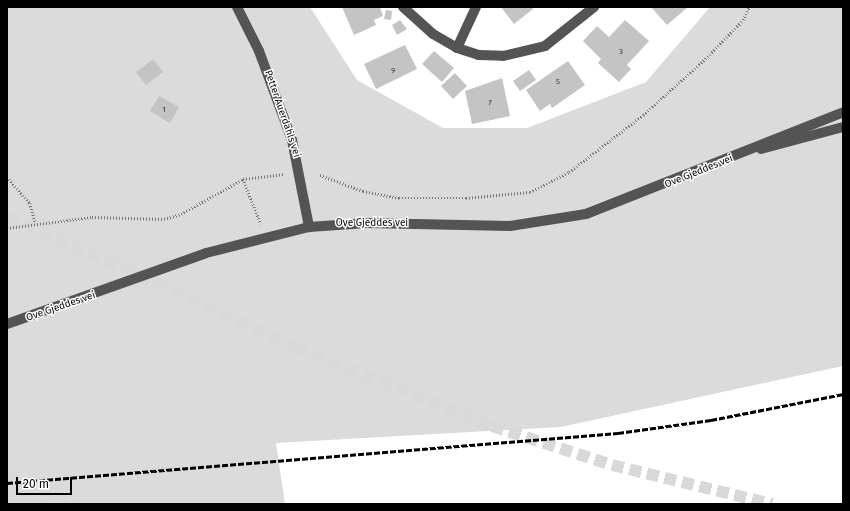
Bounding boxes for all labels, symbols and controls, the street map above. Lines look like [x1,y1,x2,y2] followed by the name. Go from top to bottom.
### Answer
[619,47,623,57] house number: 3
[391,66,395,76] house number: 9
[261,69,303,159] street label: Petter Auerdahls vei
[556,77,560,87] house number: 5
[488,98,492,108] house number: 7
[162,105,166,115] house number: 1
[663,153,735,191] street label: Ove Gjeddes vei
[336,218,408,230] street label: Ove Gjeddes vei
[25,290,97,324] street label: Ove Gjeddes vei
[18,469,74,495] scale bar
[23,477,49,491] text: 20 m

